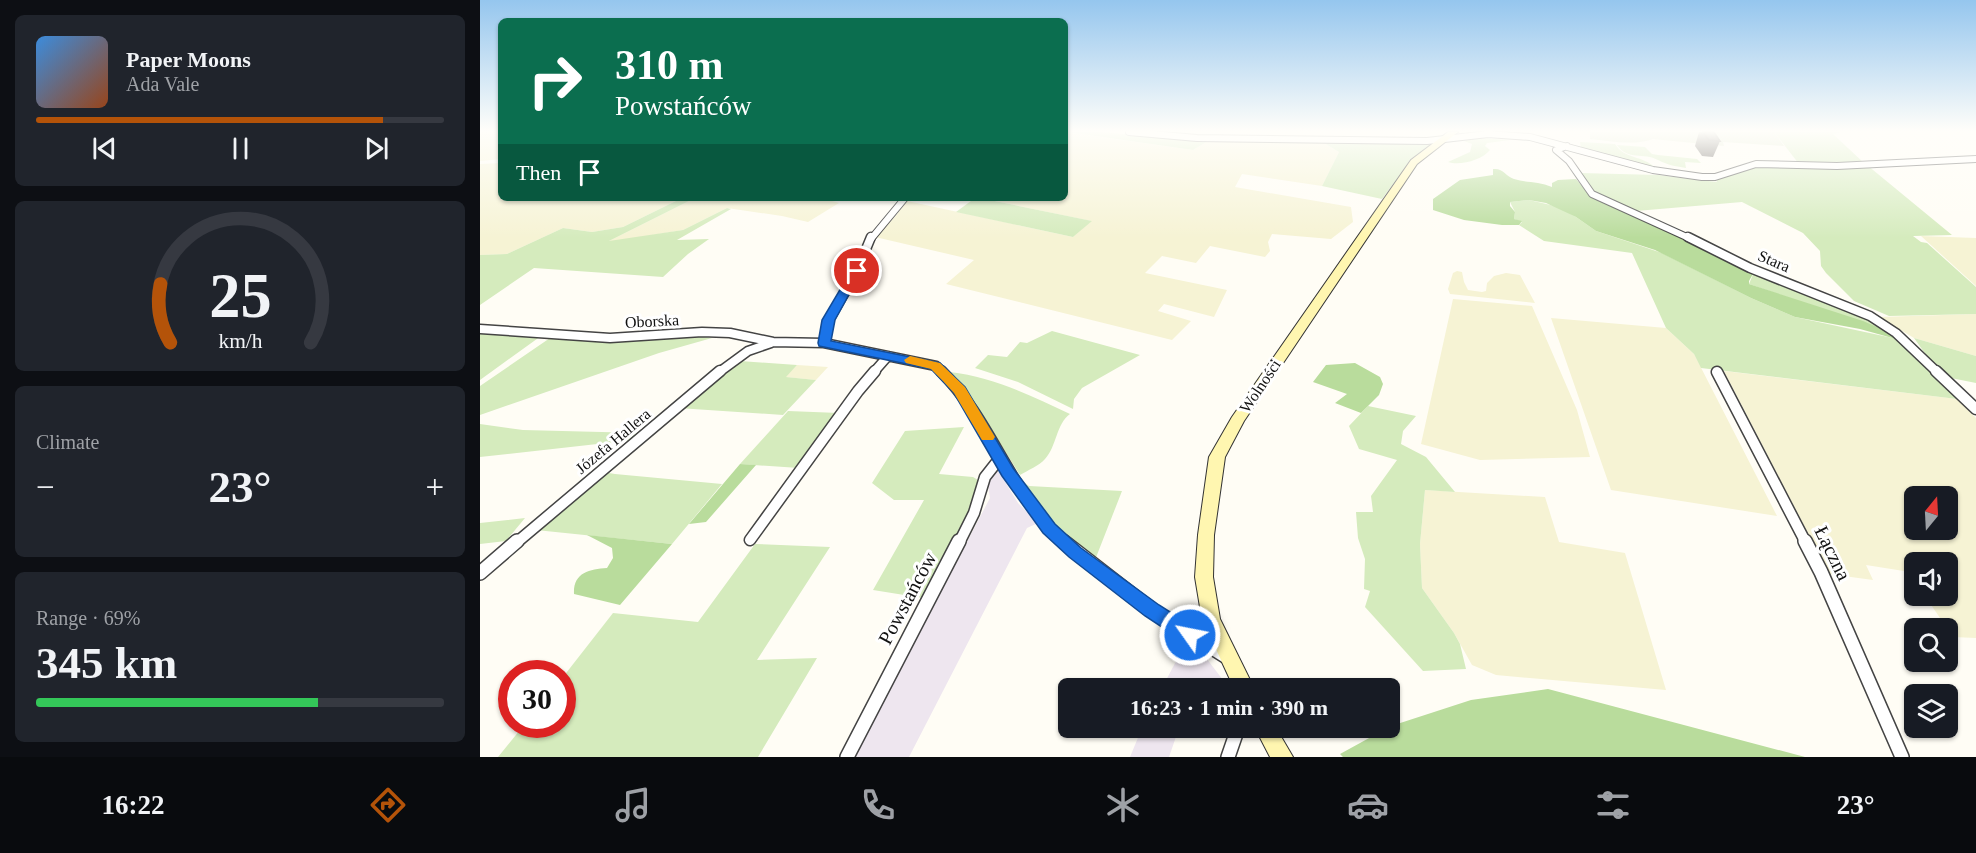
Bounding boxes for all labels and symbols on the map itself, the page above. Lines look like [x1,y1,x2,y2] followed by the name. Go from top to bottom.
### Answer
[831,245,882,296] pin
[1756,247,1792,275] street label: Stara
[624,311,680,331] street label: Oborska
[1236,356,1284,416] street label: Wolności
[572,405,654,477] street label: Józefa Hallera
[1904,486,1958,540] north arrow
[1810,522,1856,584] street label: Łączna
[874,548,941,648] street label: Powstańców
[1158,603,1222,667] position arrow
[498,660,576,738] speed limit sign: 30

